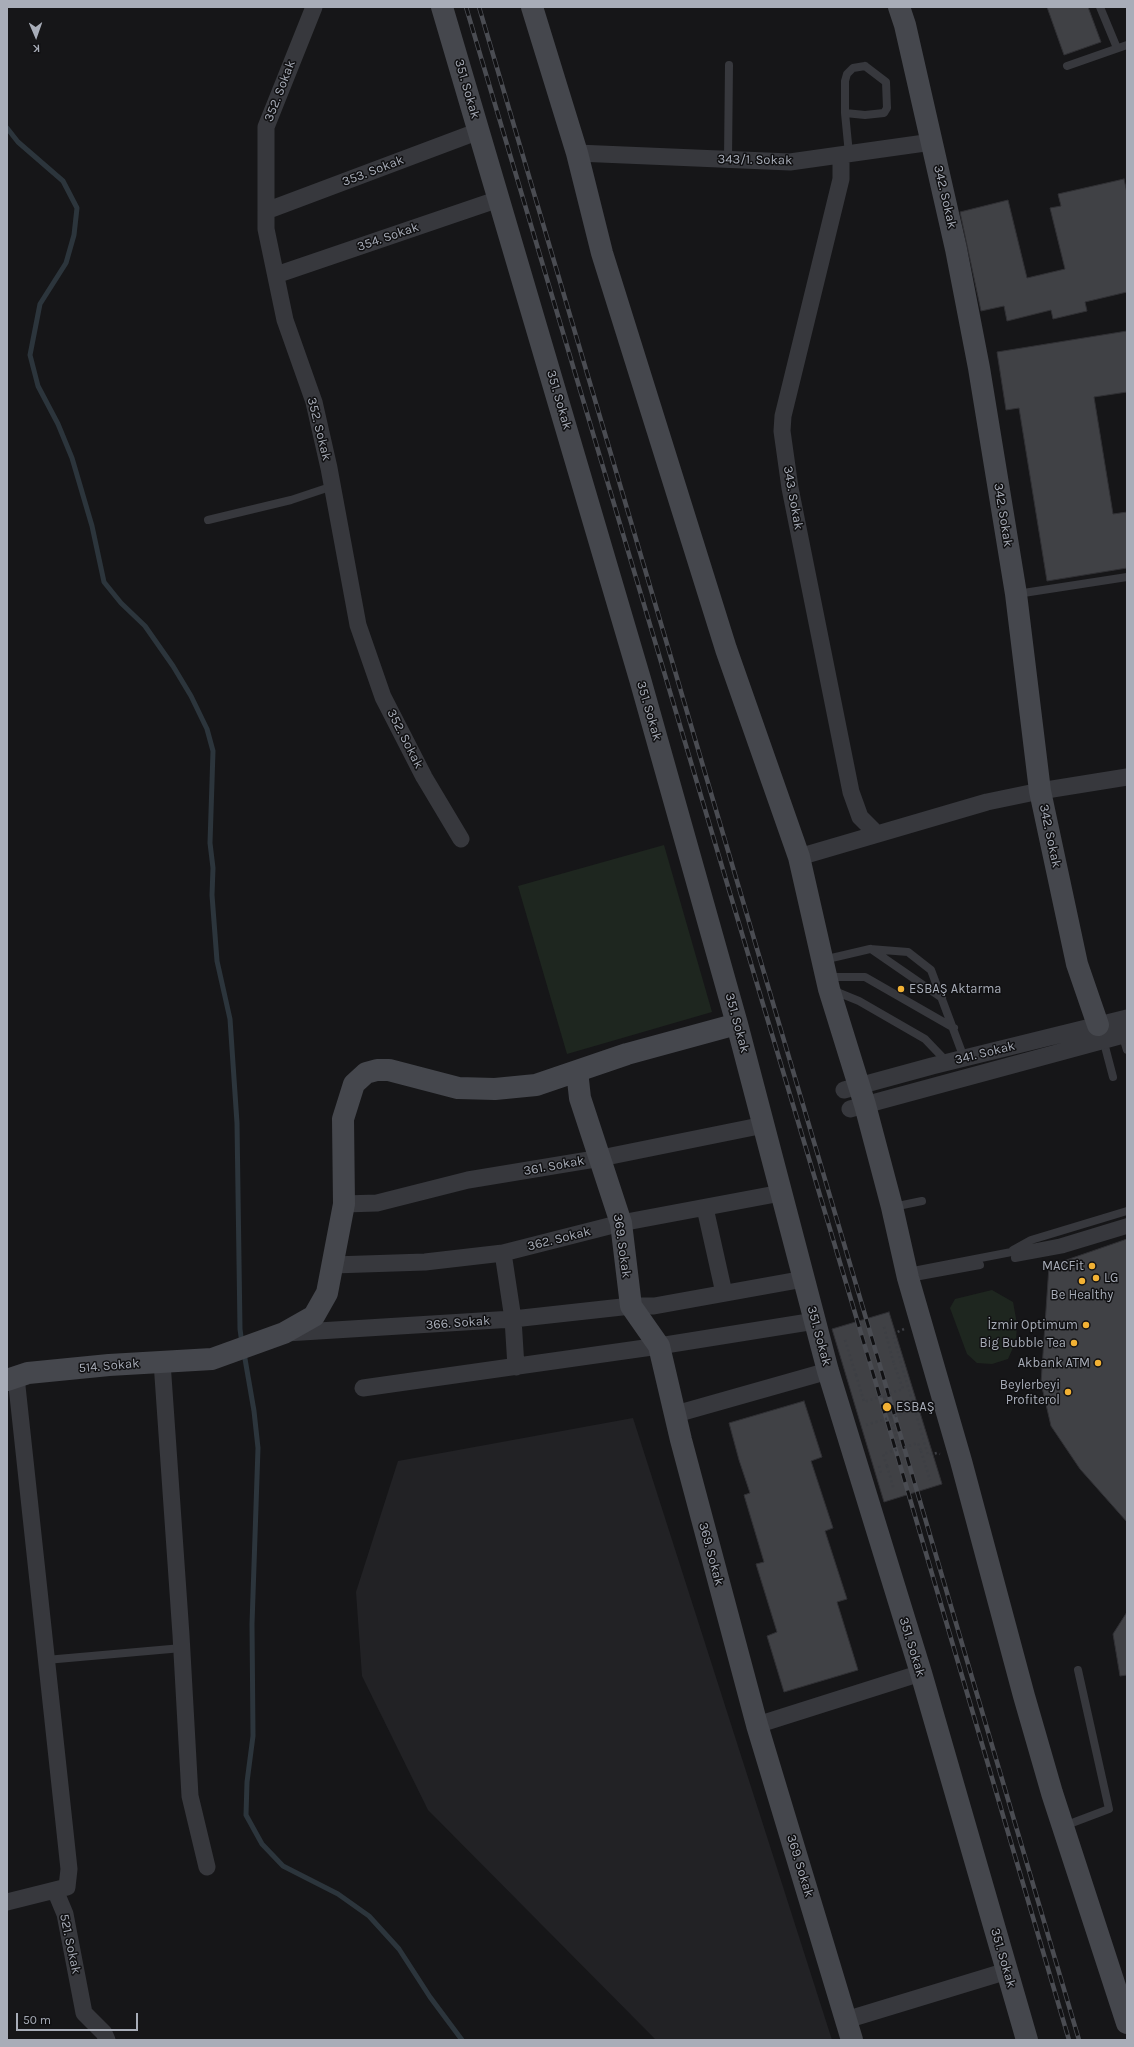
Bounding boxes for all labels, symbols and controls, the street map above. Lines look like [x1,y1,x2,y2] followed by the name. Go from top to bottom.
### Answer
[16,16,56,56] north arrow
[33,42,40,55] text: K
[451,57,483,121] street label: 351. Sokak
[261,58,299,124] street label: 352. Sokak
[340,152,406,190] street label: 353. Sokak
[718,152,792,168] street label: 343/1. Sokak
[930,164,960,230] street label: 342. Sokak
[355,219,421,255] street label: 354. Sokak
[543,368,575,432] street label: 351. Sokak
[304,396,334,462] street label: 352. Sokak
[780,465,806,531] street label: 343. Sokak
[990,482,1016,548] street label: 342. Sokak
[633,679,665,743] street label: 351. Sokak
[383,707,427,771] street label: 352. Sokak
[1036,803,1064,869] street label: 342. Sokak
[909,981,1002,997] place label: ESBAŞ Aktarma
[896,984,906,994] marker: ESBAŞ Aktarma
[722,991,752,1055] street label: 351. Sokak
[953,1038,1017,1068] street label: 341. Sokak
[522,1153,586,1179] street label: 361. Sokak
[610,1213,634,1279] street label: 369. Sokak
[526,1224,592,1254] street label: 362. Sokak
[1042,1258,1084,1274] place label: MACFit
[1087,1261,1097,1271] marker: MACFit
[1104,1270,1118,1286] place label: LG
[1091,1273,1101,1283] marker: LG
[1077,1276,1087,1286] marker: Be Healthy
[1051,1287,1113,1303] place label: Be Healthy
[804,1304,834,1368] street label: 351. Sokak
[425,1313,491,1333] street label: 366. Sokak
[987,1317,1078,1333] place label: İzmir Optimum
[1081,1320,1091,1330] marker: İzmir Optimum
[979,1335,1066,1351] place label: Big Bubble Tea
[1069,1338,1079,1348] marker: Big Bubble Tea
[1018,1355,1090,1371] place label: Akbank ATM
[78,1356,140,1376] street label: 514. Sokak
[1093,1358,1103,1368] marker: Akbank ATM
[1000,1377,1060,1408] place label: Beylerbeyi Profiterol
[1063,1387,1073,1397] marker: Beylerbeyi Profiterol
[896,1399,935,1415] place label: ESBAŞ
[881,1401,893,1413] marker: ESBAŞ
[695,1521,727,1587] street label: 369. Sokak
[896,1615,928,1679] street label: 351. Sokak
[783,1833,817,1899] street label: 369. Sokak
[56,1912,84,1976] street label: 521. Sokak
[987,1926,1019,1990] street label: 351. Sokak
[18,2005,140,2031] scale bar
[23,2013,51,2027] text: 50 m

